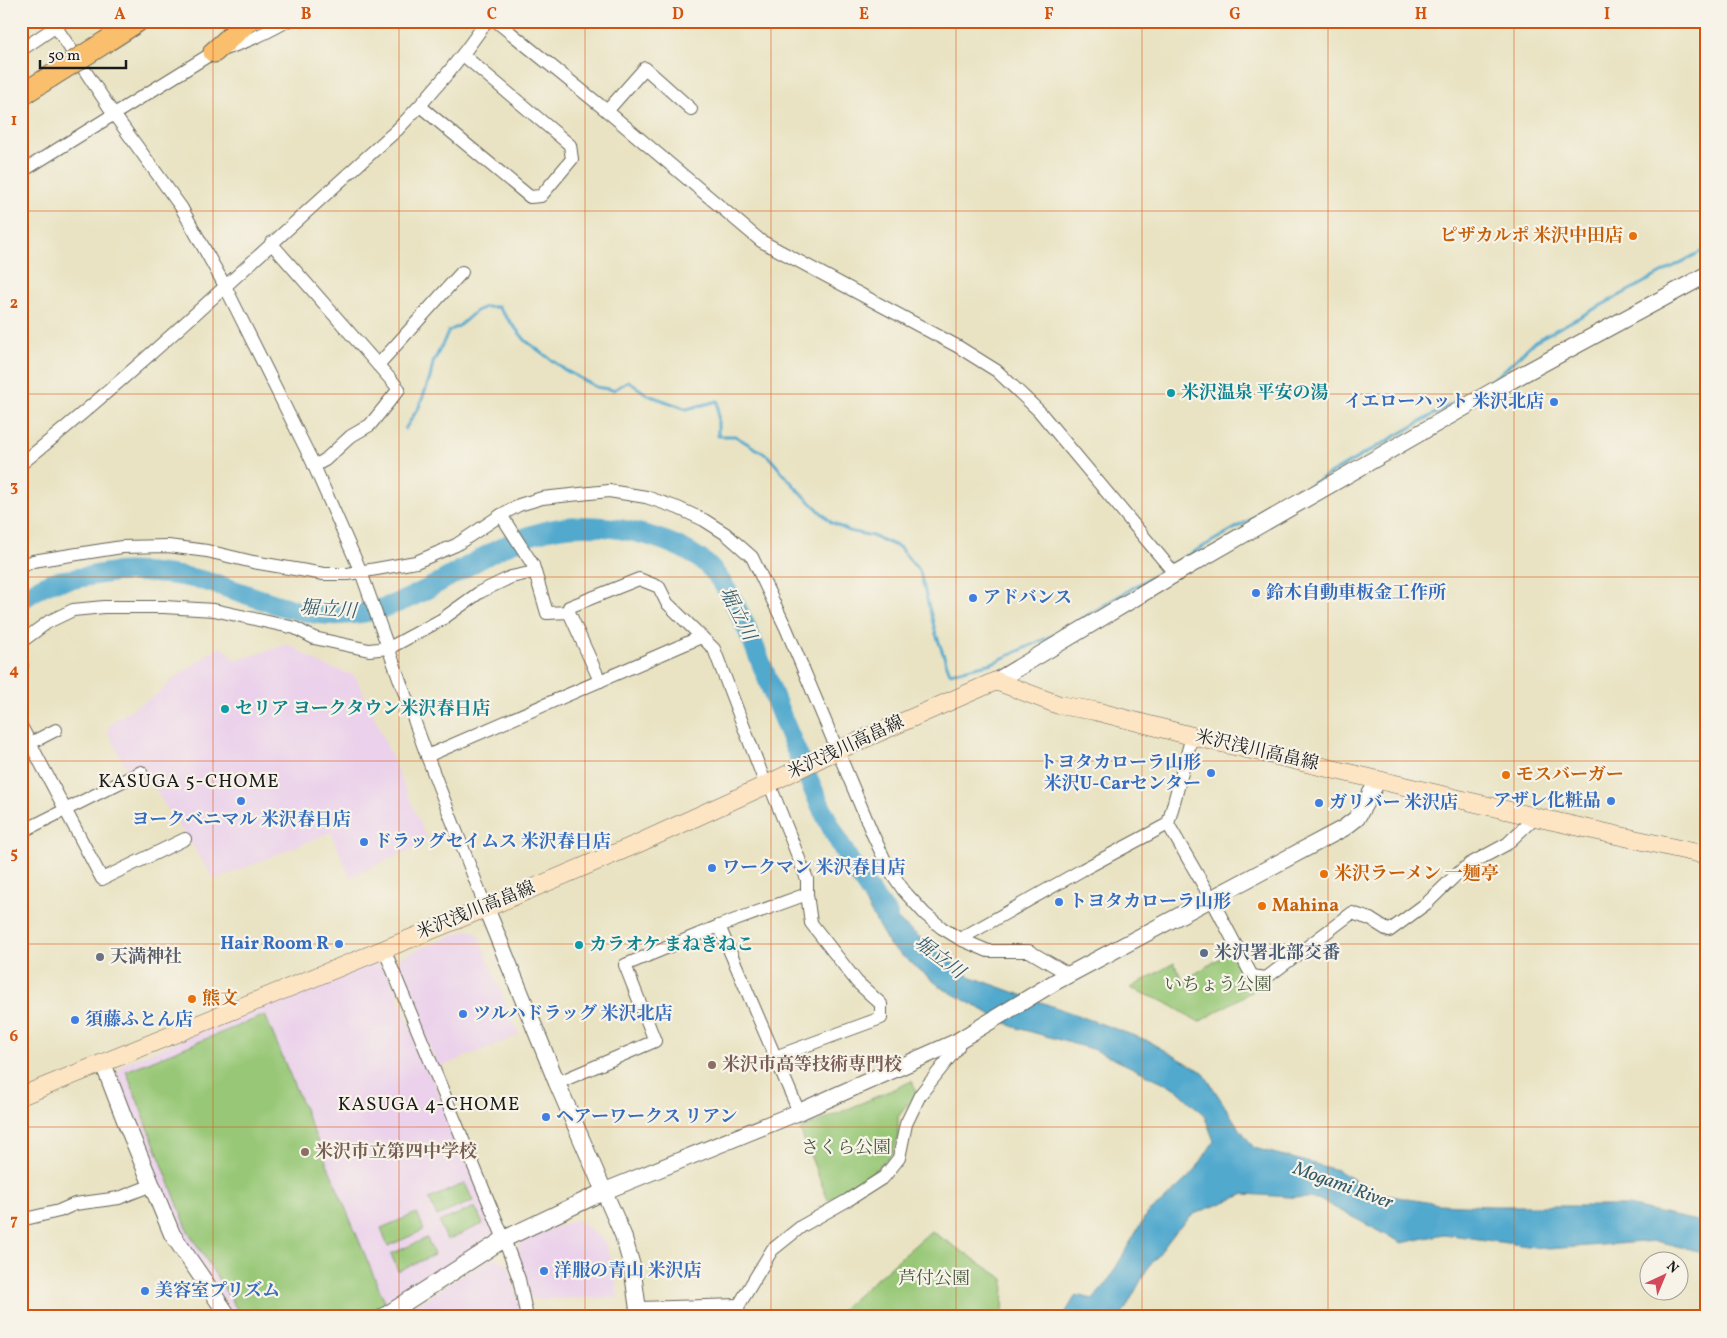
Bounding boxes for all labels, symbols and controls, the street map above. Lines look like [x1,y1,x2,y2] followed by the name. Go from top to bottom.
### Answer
[114,4,126,26] text: A
[301,4,312,26] text: B
[487,4,497,26] text: C
[672,4,684,26] text: D
[859,4,869,26] text: E
[1044,4,1054,26] text: F
[1229,4,1241,26] text: G
[1415,4,1427,26] text: H
[1604,4,1610,26] text: I
[40,38,126,70] scale bar
[48,46,80,67] text: 50 m
[11,110,17,132] text: 1
[1440,224,1623,249] place label: ピザカルポ 米沢中田店
[1627,230,1639,242] marker: ピザカルポ 米沢中田店
[10,293,18,315] text: 2
[1181,381,1329,406] place label: 米沢温泉 平安の湯
[1165,387,1177,399] marker: 米沢温泉 平安の湯
[1344,390,1544,415] place label: イエローハット 米沢北店
[1548,396,1560,408] marker: イエローハット 米沢北店
[10,476,18,498] text: 3
[1266,581,1446,606] place label: 鈴木自動車板金工作所
[712,583,762,647] water label: 堀立川
[983,586,1072,611] place label: アドバンス
[1250,587,1262,599] marker: 鈴木自動車板金工作所
[967,592,979,604] marker: アドバンス
[299,595,359,625] water label: 堀立川
[9,660,19,682] text: 4
[235,697,490,722] place label: セリア ヨークタウン米沢春日店
[219,703,231,715] marker: セリア ヨークタウン米沢春日店
[784,710,908,786] street label: 米沢浅川高畠線
[1193,725,1321,777] street label: 米沢浅川高畠線
[1039,751,1201,797] place label: トヨタカローラ山形 米沢U-Carセンター
[1516,763,1624,788] place label: モスバーガー
[1205,767,1217,779] marker: トヨタカローラ山形 米沢U-Carセンター
[98,769,280,795] district label: KASUGA 5-CHOME
[1500,769,1512,781] marker: モスバーガー
[1493,789,1601,814] place label: アザレ化粧品
[1329,791,1458,816] place label: ガリバー 米沢店
[235,795,247,807] marker: ヨークベニマル 米沢春日店
[1605,795,1617,807] marker: アザレ化粧品
[1313,797,1325,809] marker: ガリバー 米沢店
[131,808,351,833] place label: ヨークベニマル 米沢春日店
[374,830,611,855] place label: ドラッグセイムス 米沢春日店
[358,836,370,848] marker: ドラッグセイムス 米沢春日店
[10,843,18,865] text: 5
[722,856,906,881] place label: ワークマン 米沢春日店
[706,862,718,874] marker: ワークマン 米沢春日店
[1334,862,1499,887] place label: 米沢ラーメン 一麺亭
[1318,868,1330,880] marker: 米沢ラーメン 一麺亭
[413,876,539,946] street label: 米沢浅川高畠線
[1069,890,1231,915] place label: トヨタカローラ山形
[1272,894,1339,919] place label: Mahina
[1053,896,1065,908] marker: トヨタカローラ山形
[1256,900,1268,912] marker: Mahina
[908,930,971,987] water label: 堀立川
[220,932,329,957] place label: Hair Room R
[589,933,754,958] place label: カラオケ まねきねこ
[333,938,345,950] marker: Hair Room R
[573,939,585,951] marker: カラオケ まねきねこ
[1214,941,1340,966] place label: 米沢署北部交番
[110,945,182,970] place label: 天満神社
[1198,947,1210,959] marker: 米沢署北部交番
[94,951,106,963] marker: 天満神社
[1164,973,1272,998] park label: いちょう公園
[202,987,238,1012] place label: 熊文
[186,993,198,1005] marker: 熊文
[473,1002,673,1027] place label: ツルハドラッグ 米沢北店
[85,1008,193,1033] place label: 須藤ふとん店
[457,1008,469,1020] marker: ツルハドラッグ 米沢北店
[69,1014,81,1026] marker: 須藤ふとん店
[10,1026,19,1048] text: 6
[722,1053,902,1078] place label: 米沢市高等技術専門校
[706,1059,718,1071] marker: 米沢市高等技術専門校
[338,1092,520,1118] district label: KASUGA 4-CHOME
[556,1105,738,1130] place label: ヘアーワークス リアン
[540,1111,552,1123] marker: ヘアーワークス リアン
[801,1136,891,1161] park label: さくら公園
[315,1140,477,1165] place label: 米沢市立第四中学校
[299,1146,311,1158] marker: 米沢市立第四中学校
[1288,1156,1397,1216] water label: Mogami River
[10,1210,18,1232] text: 7
[1640,1250,1690,1300] north arrow
[1662,1257,1682,1278] text: N
[554,1259,702,1284] place label: 洋服の青山 米沢店
[538,1265,550,1277] marker: 洋服の青山 米沢店
[898,1267,970,1292] park label: 芦付公園
[155,1279,280,1304] place label: 美容室プリズム
[139,1285,151,1297] marker: 美容室プリズム

